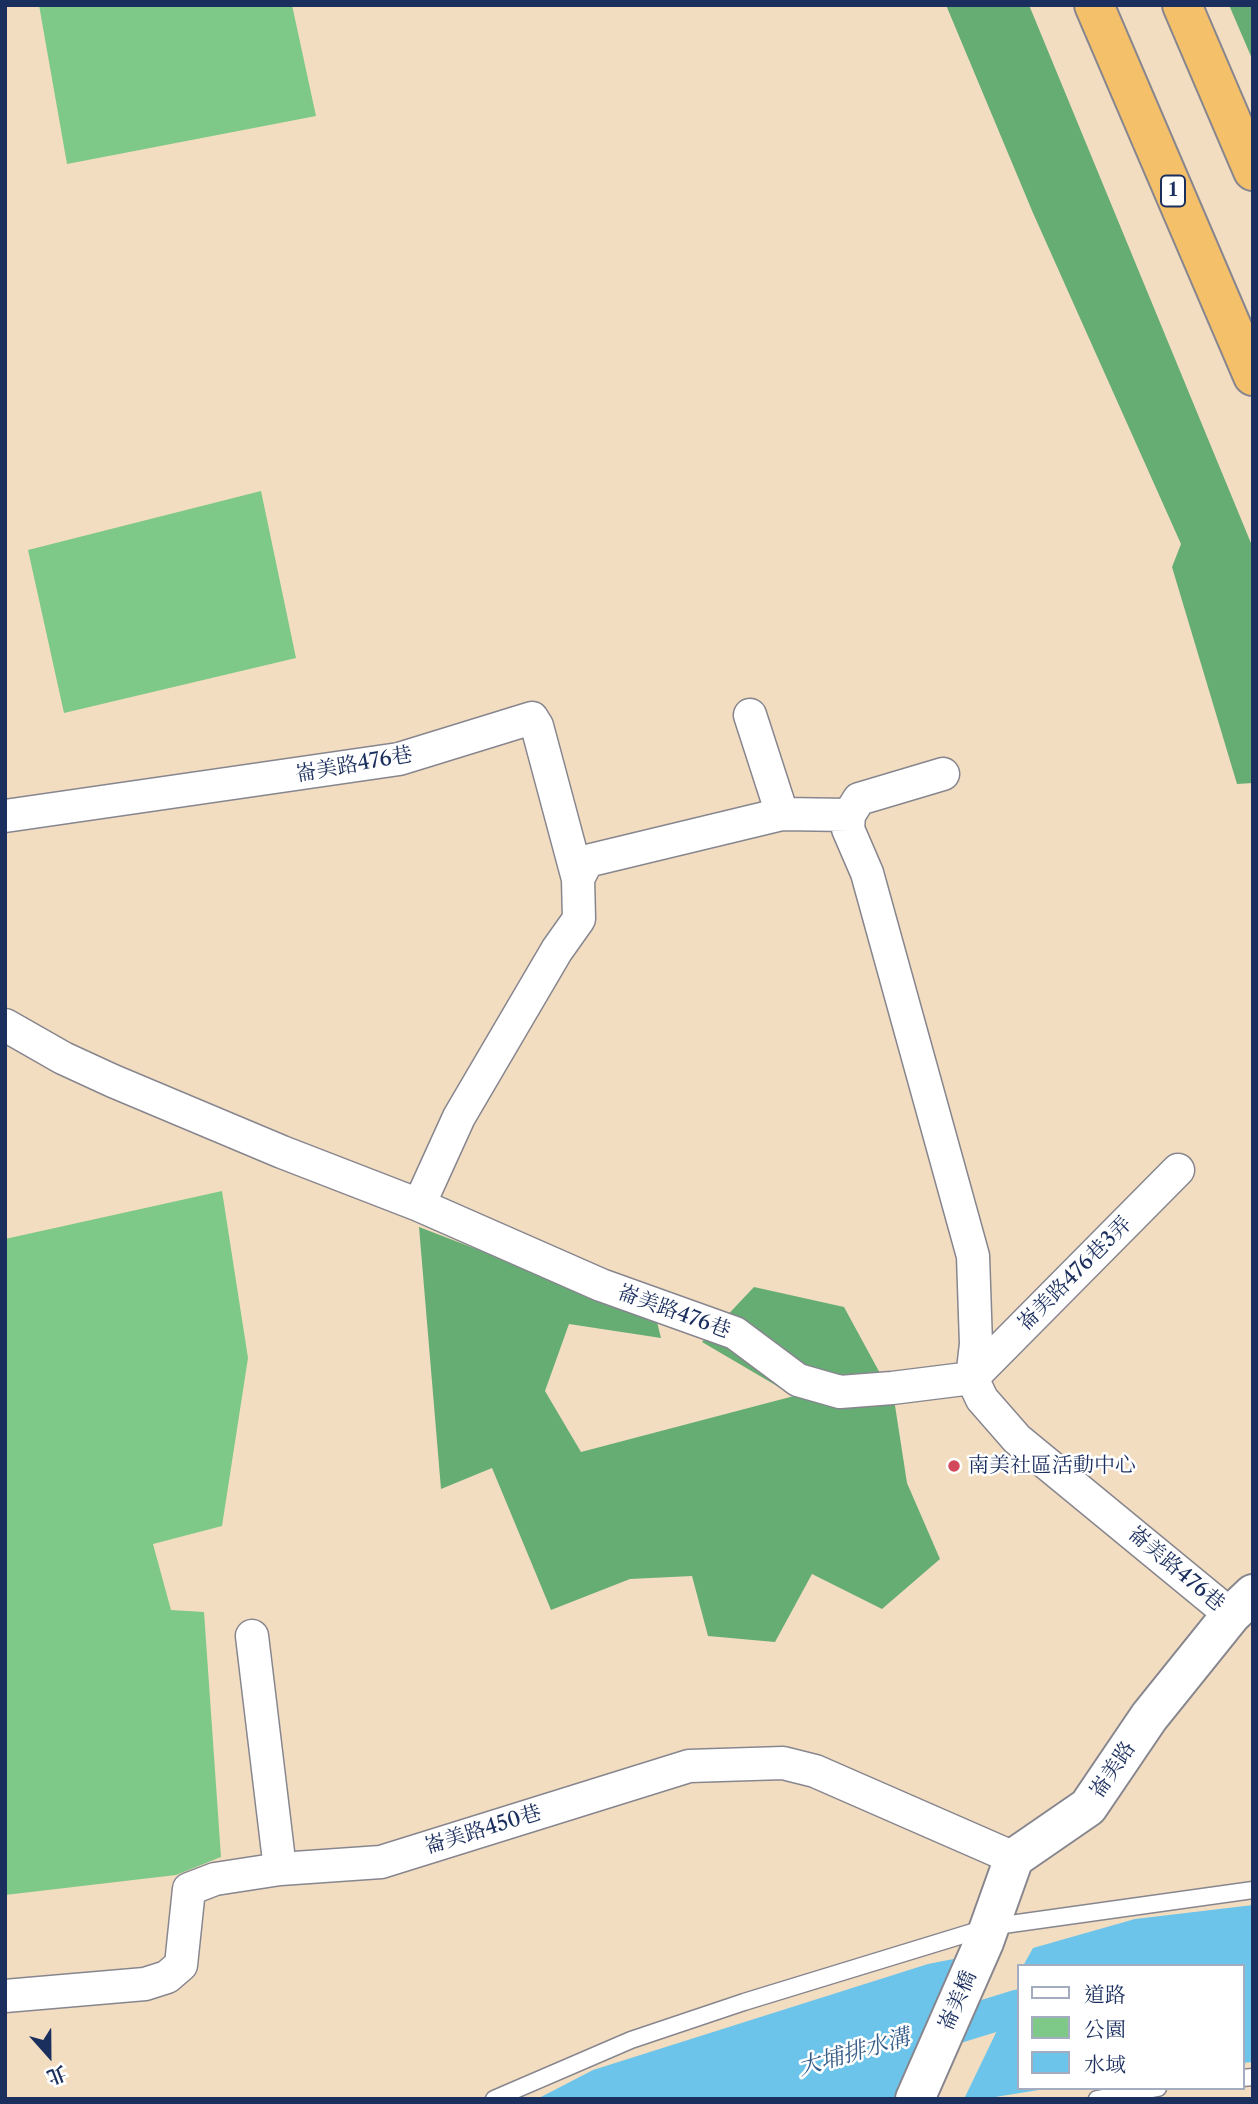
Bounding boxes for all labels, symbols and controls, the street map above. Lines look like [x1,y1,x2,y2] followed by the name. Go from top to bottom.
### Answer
[1161,176,1185,206] road number: 1
[294,742,414,788] street label: 崙美路476巷
[1013,1212,1137,1336] street label: 崙美路476巷3弄
[614,1280,734,1344] street label: 崙美路476巷
[968,1453,1136,1479] place label: 南美社區活動中心
[946,1458,962,1474] marker: 南美社區活動中心
[1123,1521,1229,1617] street label: 崙美路476巷
[1085,1737,1141,1803] street label: 崙美路
[422,1800,544,1860] street label: 崙美路450巷
[1016,1964,1244,2090] legend
[934,1967,982,2035] street label: 崙美橋
[1084,1982,1126,2007] text: 道路
[1084,2017,1126,2042] text: 公園
[14,2020,84,2090] north arrow
[795,2024,913,2082] water label: 大埔排水溝
[1084,2052,1126,2077] text: 水域
[44,2061,70,2089] text: 北

